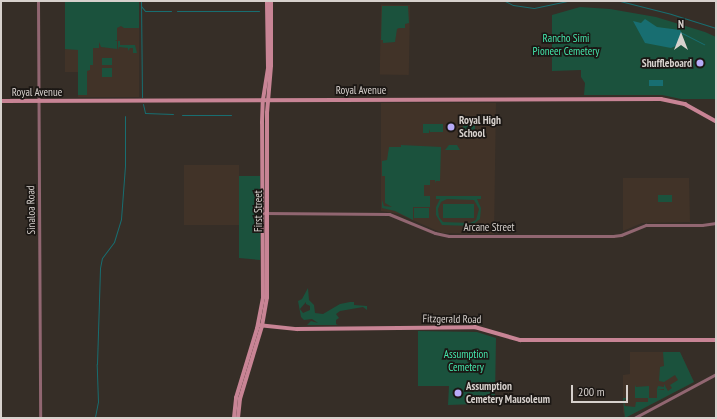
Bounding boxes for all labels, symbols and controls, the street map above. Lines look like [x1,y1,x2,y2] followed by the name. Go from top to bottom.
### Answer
[661,16,701,56] north arrow
[678,17,684,31] text: N
[533,32,599,58] park label: Rancho Simi Pioneer Cemetery
[642,56,692,70] place label: Shuffleboard
[695,58,705,68] marker: Shuffleboard
[336,83,386,97] street label: Royal Avenue
[12,85,62,99] street label: Royal Avenue
[459,114,501,140] place label: Royal High School
[446,122,456,132] marker: Royal High School
[24,185,38,235] street label: Sinaloa Road
[251,190,265,232] street label: First Street
[463,220,515,234] street label: Arcane Street
[422,312,482,326] street label: Fitzgerald Road
[444,348,488,374] park label: Assumption Cemetery
[573,377,630,403] scale bar
[466,380,550,406] place label: Assumption Cemetery Mausoleum
[578,384,605,399] text: 200 m
[453,388,463,398] marker: Assumption Cemetery Mausoleum

